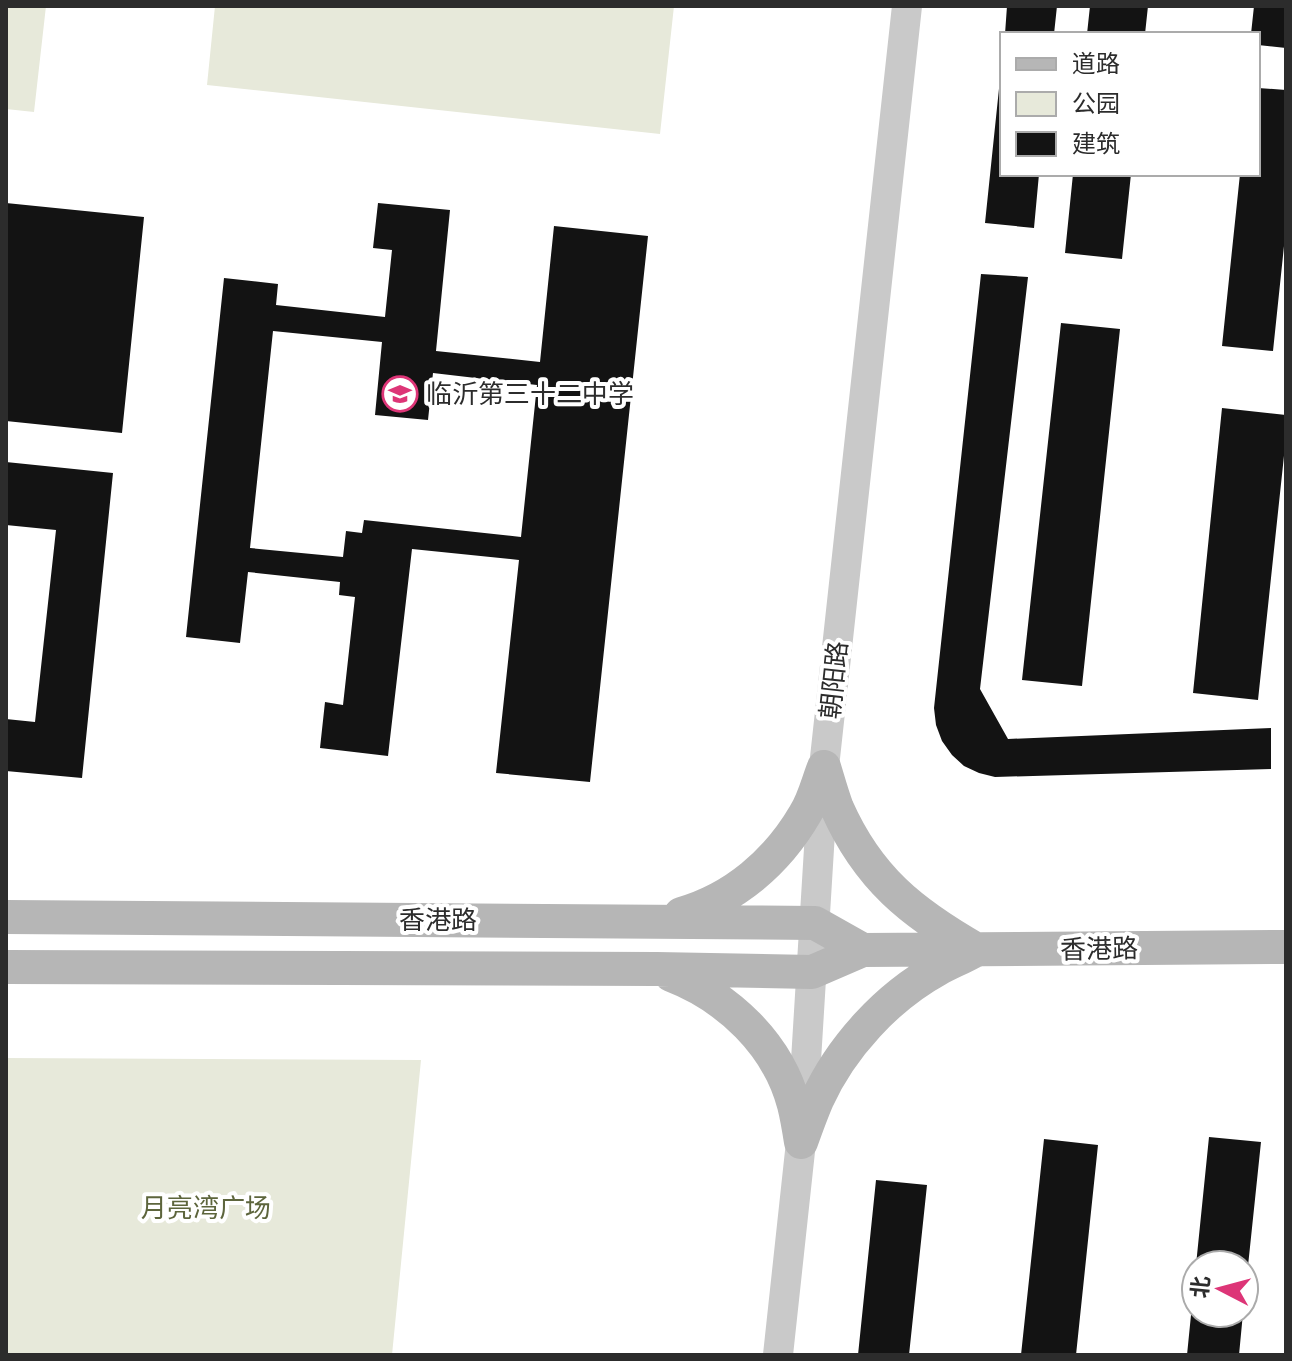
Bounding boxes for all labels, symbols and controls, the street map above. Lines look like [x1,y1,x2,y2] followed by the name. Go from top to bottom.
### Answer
[1000,32,1260,176] legend
[1072,48,1120,79] text: 道路
[1072,88,1120,119] text: 公园
[1072,128,1120,159] text: 建筑
[381,375,419,413] school or university icon: 临沂第三十二中学
[426,377,634,411] place label: 临沂第三十二中学
[813,639,855,721] street label: 朝阳路
[399,903,477,937] street label: 香港路
[1060,931,1138,967] street label: 香港路
[141,1191,271,1225] park label: 月亮湾广场
[1180,1249,1260,1329] north arrow
[1185,1274,1215,1299] text: 北

